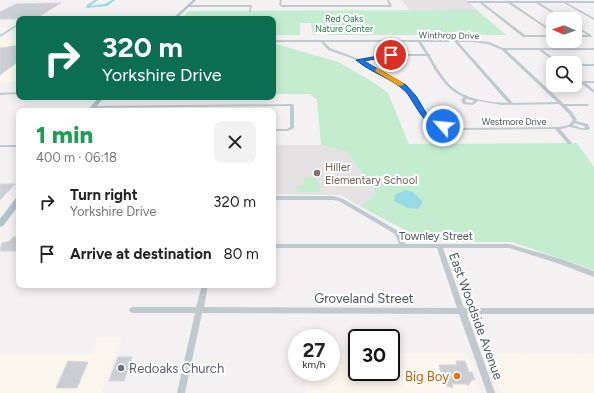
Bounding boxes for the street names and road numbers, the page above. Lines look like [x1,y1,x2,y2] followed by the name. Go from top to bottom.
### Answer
[419,29,480,41] street label: Winthrop Drive
[482,116,546,127] street label: Westmore Drive
[399,230,473,243] street label: Townley Street
[446,250,506,382] street label: East Woodside Avenue
[314,291,414,306] street label: Groveland Street

